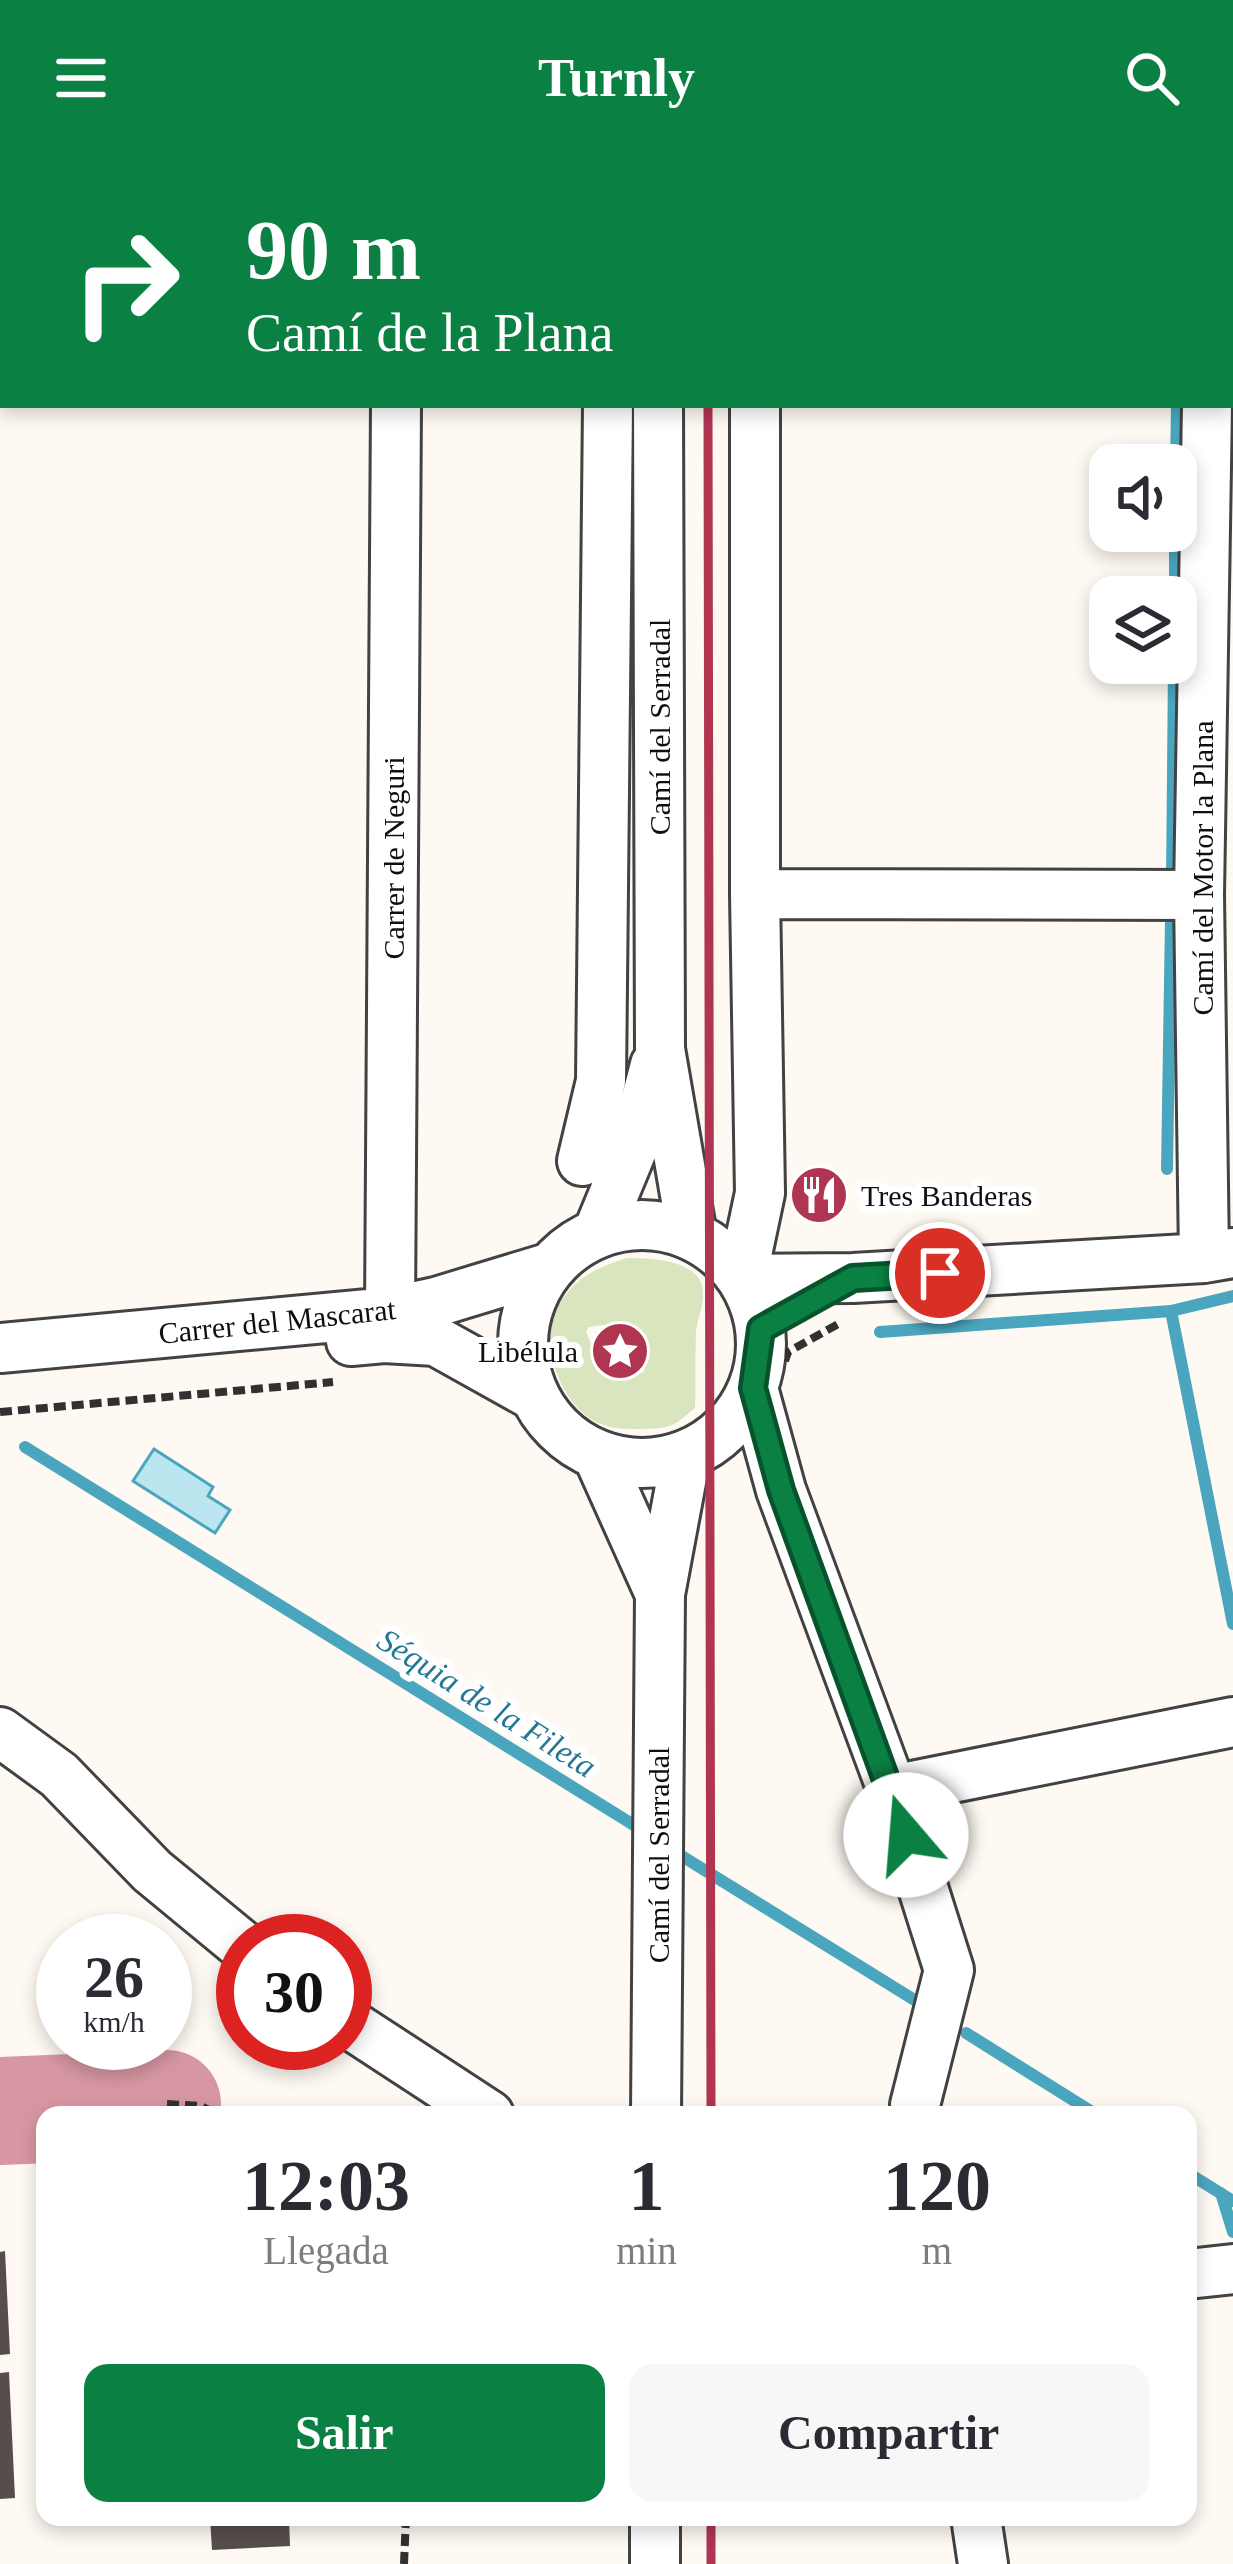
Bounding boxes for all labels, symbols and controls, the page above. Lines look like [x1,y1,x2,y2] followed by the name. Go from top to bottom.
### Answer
[48,45,114,111] icon: menu
[1119,45,1185,111] icon: search
[538,48,695,108] text: Turnly
[48,204,204,360] icon: right
[246,204,421,297] text: 90 m
[246,303,613,363] text: Camí de la Plana
[1089,444,1197,684] map controls
[1089,444,1197,552] button: sound
[1089,576,1197,684] button: layers
[643,619,676,835] street label: Camí del Serradal
[1186,721,1219,1015] street label: Camí del Motor la Plana
[377,756,410,960] street label: Carrer de Neguri
[788,1164,850,1226] restaurant icon: Tres Banderas
[861,1179,1032,1212] place label: Tres Banderas
[889,1222,991,1324] pin
[907,1240,973,1306] icon: arrive
[157,1292,398,1350] street label: Carrer del Mascarat
[589,1320,651,1382] place icon: Libélula
[478,1335,578,1368] place label: Libélula
[371,1621,603,1785] water label: Séquia de la Fileta
[642,1747,675,1963] street label: Camí del Serradal
[843,1772,969,1898] position arrow
[216,1914,372,2070] speed limit sign: 30
[84,1944,144,2010] text: 26
[83,2005,145,2038] text: km/h
[242,2146,410,2226] text: 12:03
[628,2146,664,2226] text: 1
[883,2146,991,2226] text: 120
[263,2229,389,2272] text: Llegada
[616,2229,677,2272] text: min
[922,2229,952,2272] text: m
[84,2364,605,2502] button: Salir
[629,2364,1149,2502] button: Compartir

